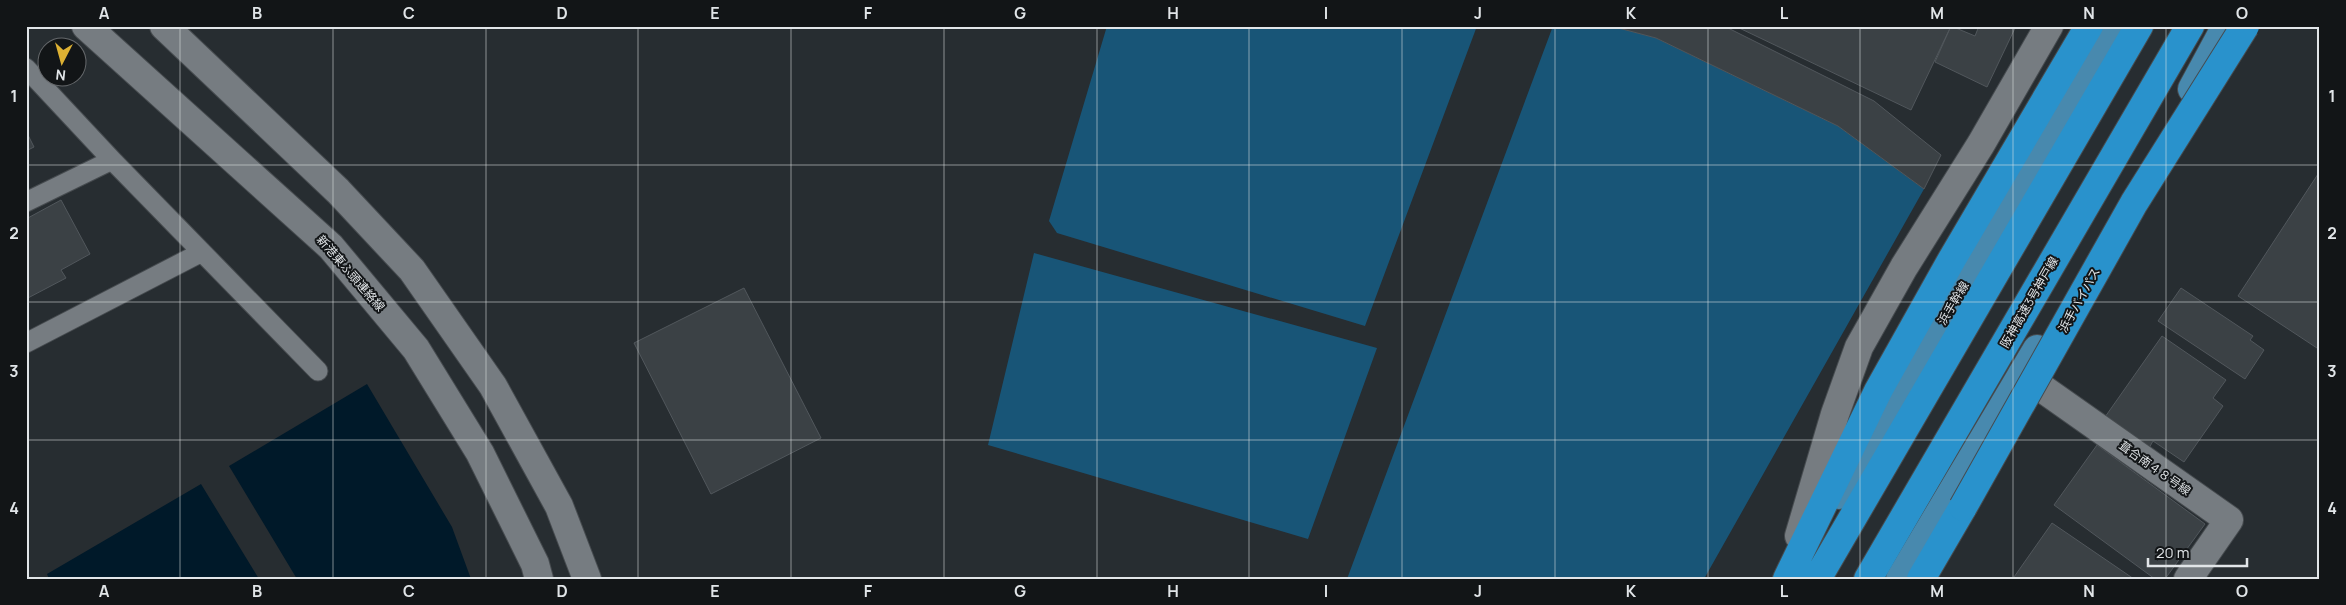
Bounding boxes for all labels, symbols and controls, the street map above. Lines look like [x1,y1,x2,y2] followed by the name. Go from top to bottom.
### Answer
[99,2,110,24] text: A
[252,2,262,24] text: B
[403,2,415,24] text: C
[556,2,568,24] text: D
[710,2,720,24] text: E
[864,2,873,24] text: F
[1014,2,1026,24] text: G
[1167,2,1179,24] text: H
[1324,2,1328,24] text: I
[1474,2,1482,24] text: J
[1626,2,1637,24] text: K
[1780,2,1789,24] text: L
[1930,2,1944,24] text: M
[2083,2,2095,24] text: N
[2236,2,2248,24] text: O
[38,38,88,88] north arrow
[55,65,67,85] text: N
[10,85,18,107] text: 1
[2328,85,2336,107] text: 1
[9,222,19,244] text: 2
[2327,222,2337,244] text: 2
[313,231,389,315] street label: 新港東ふ頭連絡線
[1996,253,2062,351] street label: 阪神高速3号神戸線
[2054,264,2104,336] street label: 浜手バイパス
[1933,278,1973,328] street label: 浜手幹線
[9,360,19,382] text: 3
[2327,360,2337,382] text: 3
[2116,437,2194,499] street label: 葺合南４８号線
[9,497,19,519] text: 4
[2327,497,2337,519] text: 4
[2148,535,2247,567] scale bar
[2156,542,2189,563] text: 20 m
[99,580,110,602] text: A
[252,580,262,602] text: B
[403,580,415,602] text: C
[556,580,568,602] text: D
[710,580,720,602] text: E
[864,580,873,602] text: F
[1014,580,1026,602] text: G
[1167,580,1179,602] text: H
[1324,580,1328,602] text: I
[1474,580,1482,602] text: J
[1626,580,1637,602] text: K
[1780,580,1789,602] text: L
[1930,580,1944,602] text: M
[2083,580,2095,602] text: N
[2236,580,2248,602] text: O

